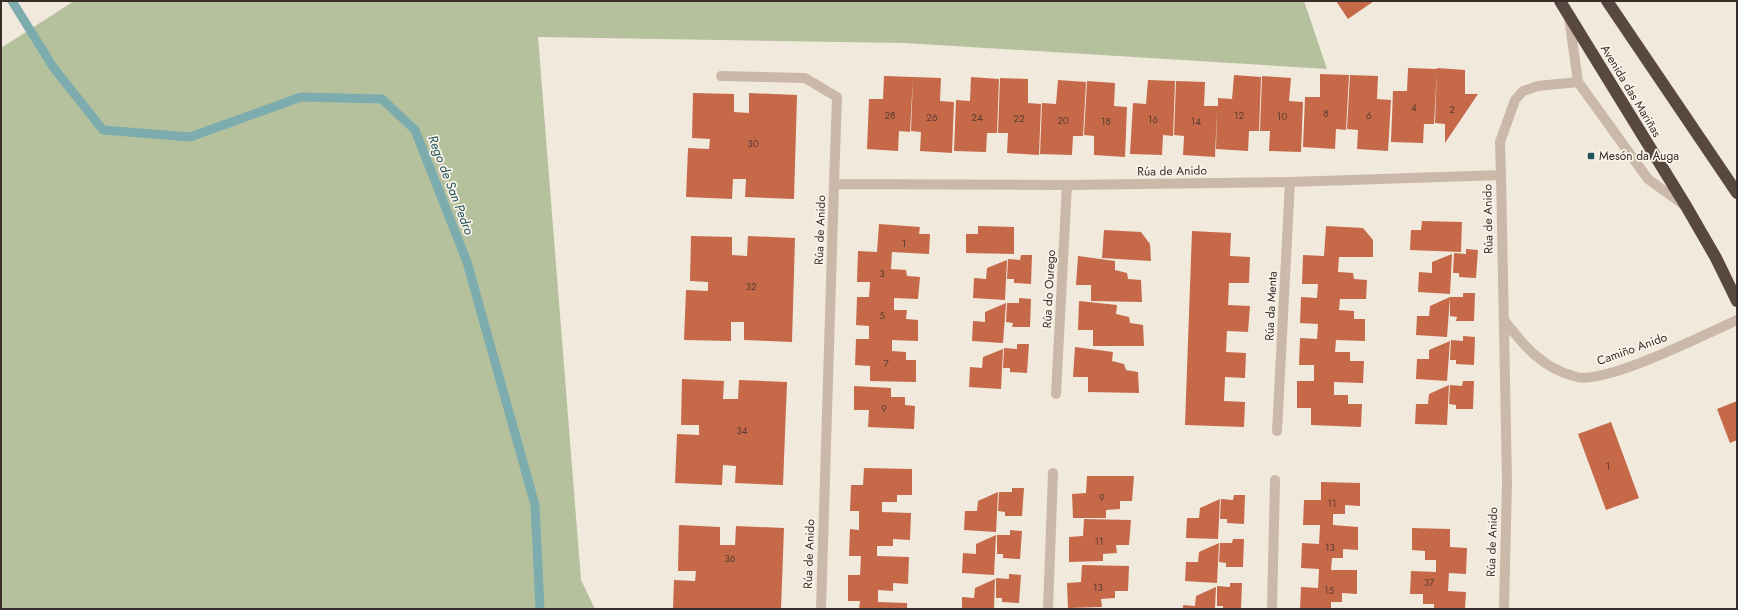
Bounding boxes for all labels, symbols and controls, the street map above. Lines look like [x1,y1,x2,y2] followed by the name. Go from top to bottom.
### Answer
[1596,41,1666,141] street label: Avenida das Mariñas
[1411,100,1417,115] house number: 4
[1449,102,1455,117] house number: 2
[1323,106,1329,121] house number: 8
[884,108,896,123] house number: 28
[1234,108,1244,123] house number: 12
[1366,108,1372,123] house number: 6
[1277,109,1287,124] house number: 10
[926,110,938,125] house number: 26
[971,110,983,125] house number: 24
[1013,111,1025,126] house number: 22
[1148,112,1158,127] house number: 16
[1057,113,1069,128] house number: 20
[1101,114,1111,129] house number: 18
[1191,114,1201,129] house number: 14
[423,133,479,238] water label: Rego de San Pedro
[747,136,759,151] house number: 30
[1599,147,1679,165] place label: Mesón da Auga
[1586,151,1596,161] marker: Mesón da Auga
[1137,161,1207,181] street label: Rúa de Anido
[1478,184,1498,254] street label: Rúa de Anido
[810,194,830,265] street label: Rúa de Anido
[902,236,906,251] house number: 1
[1038,249,1060,329] street label: Rúa do Ourego
[879,266,885,281] house number: 3
[1260,271,1282,341] street label: Rúa da Menta
[745,279,757,294] house number: 32
[879,308,885,323] house number: 5
[1594,328,1670,370] street label: Camiño Anido
[883,356,889,371] house number: 7
[881,401,887,416] house number: 9
[736,423,748,438] house number: 34
[1606,459,1610,474] house number: 1
[1099,490,1105,505] house number: 9
[1328,496,1337,511] house number: 11
[1482,506,1502,577] street label: Rúa de Anido
[799,518,819,589] street label: Rúa de Anido
[1095,534,1104,549] house number: 11
[1325,540,1336,555] house number: 13
[724,551,736,566] house number: 36
[1424,575,1435,590] house number: 37
[1093,580,1104,595] house number: 13
[1324,583,1334,598] house number: 15

